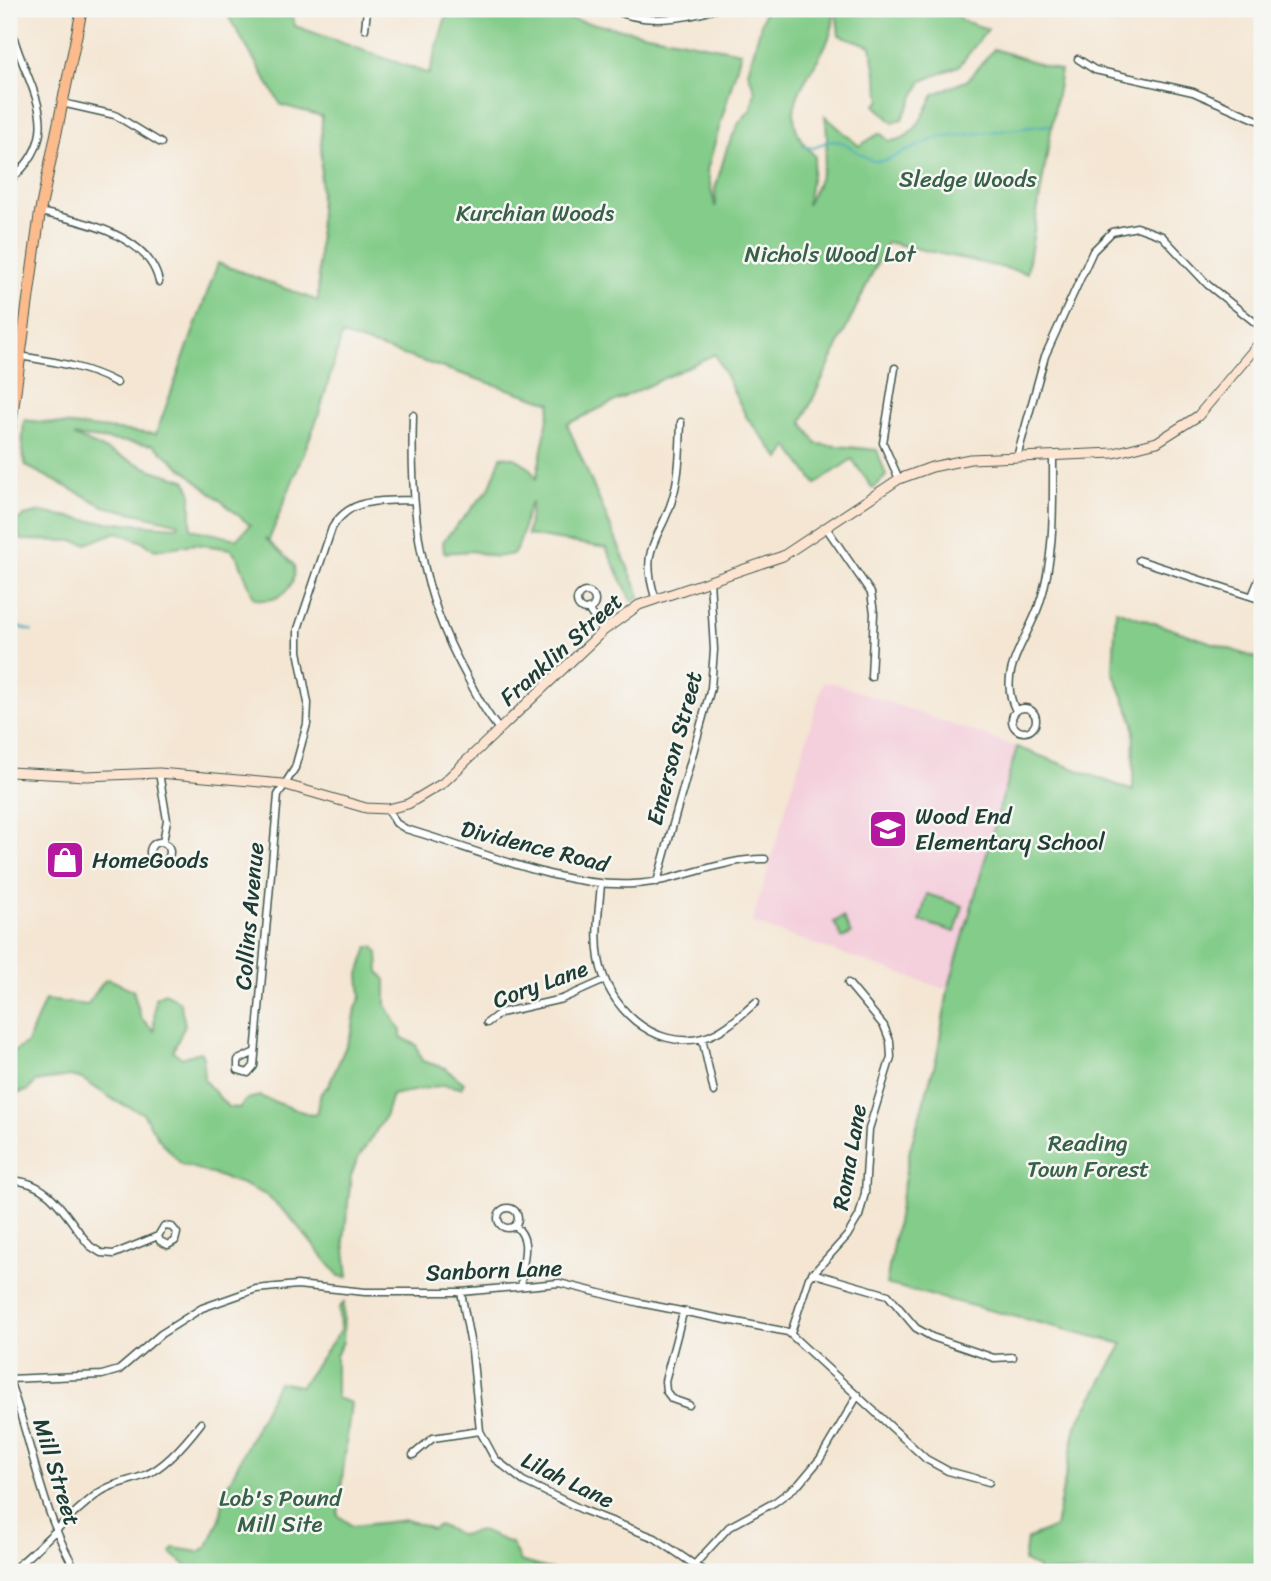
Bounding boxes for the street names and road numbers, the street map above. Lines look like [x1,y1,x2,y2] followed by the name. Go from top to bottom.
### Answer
[490,582,633,717] street label: Franklin Street
[634,666,715,830] street label: Emerson Street
[456,808,615,885] street label: Dividence Road
[223,840,276,992] street label: Collins Avenue
[487,948,594,1021] street label: Cory Lane
[820,1101,879,1213] street label: Roma Lane
[425,1248,563,1293] street label: Sanborn Lane
[21,1413,92,1531] street label: Mill Street
[514,1440,622,1521] street label: Lilah Lane

